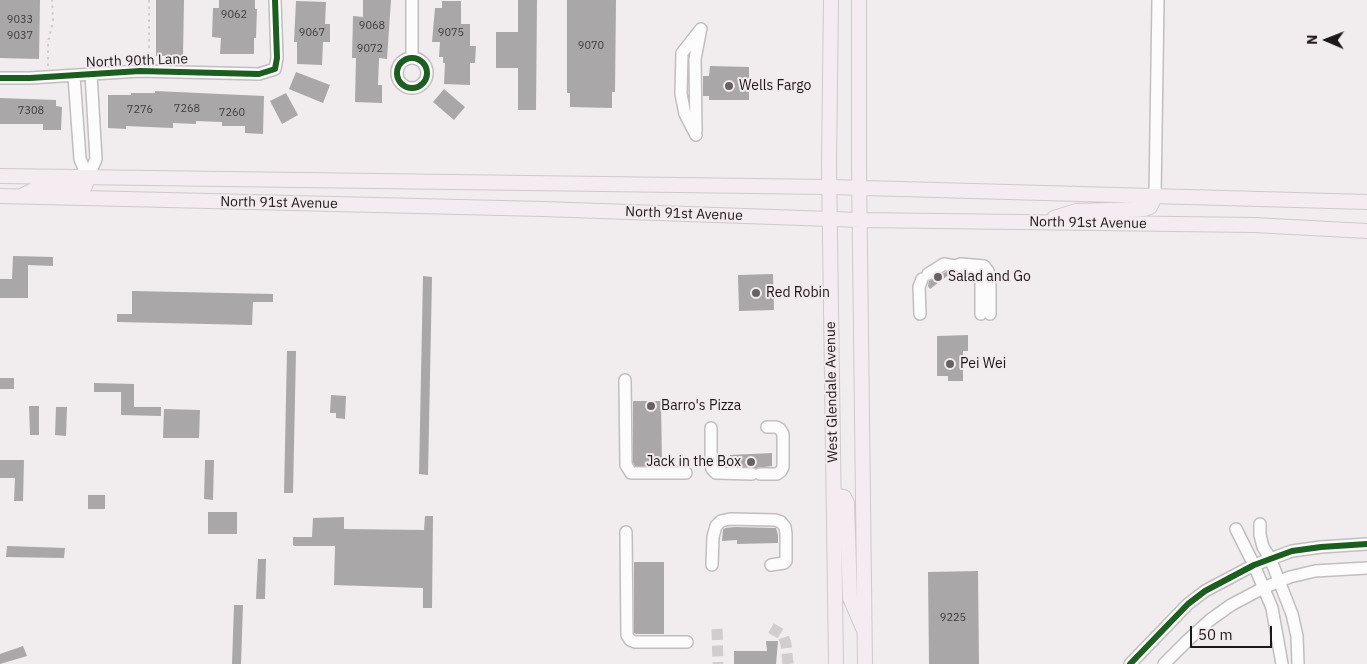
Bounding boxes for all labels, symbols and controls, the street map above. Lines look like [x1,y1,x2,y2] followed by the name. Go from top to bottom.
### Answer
[221,8,247,22] house number: 9062
[7,13,33,27] house number: 9033
[1302,15,1352,65] north arrow
[359,19,385,33] house number: 9068
[299,26,325,40] house number: 9067
[438,26,464,40] house number: 9075
[7,29,33,43] house number: 9037
[1303,35,1321,45] text: N
[578,39,604,53] house number: 9070
[357,42,383,56] house number: 9072
[86,51,188,71] street label: North 90th Lane
[739,78,811,94] place label: Wells Fargo
[723,80,735,92] marker: Wells Fargo
[174,102,200,116] house number: 7268
[127,103,153,117] house number: 7276
[18,104,44,118] house number: 7308
[219,106,245,120] house number: 7260
[220,194,338,212] street label: North 91st Avenue
[625,204,743,224] street label: North 91st Avenue
[1029,214,1147,232] street label: North 91st Avenue
[948,269,1031,285] place label: Salad and Go
[932,271,944,283] marker: Salad and Go
[766,285,830,301] place label: Red Robin
[750,287,762,299] marker: Red Robin
[822,321,842,463] street label: West Glendale Avenue
[960,356,1006,372] place label: Pei Wei
[944,358,956,370] marker: Pei Wei
[661,398,741,414] place label: Barro's Pizza
[645,400,657,412] marker: Barro's Pizza
[646,454,741,470] place label: Jack in the Box
[745,456,757,468] marker: Jack in the Box
[940,611,966,625] house number: 9225
[1192,616,1274,648] scale bar
[1198,625,1233,644] text: 50 m

